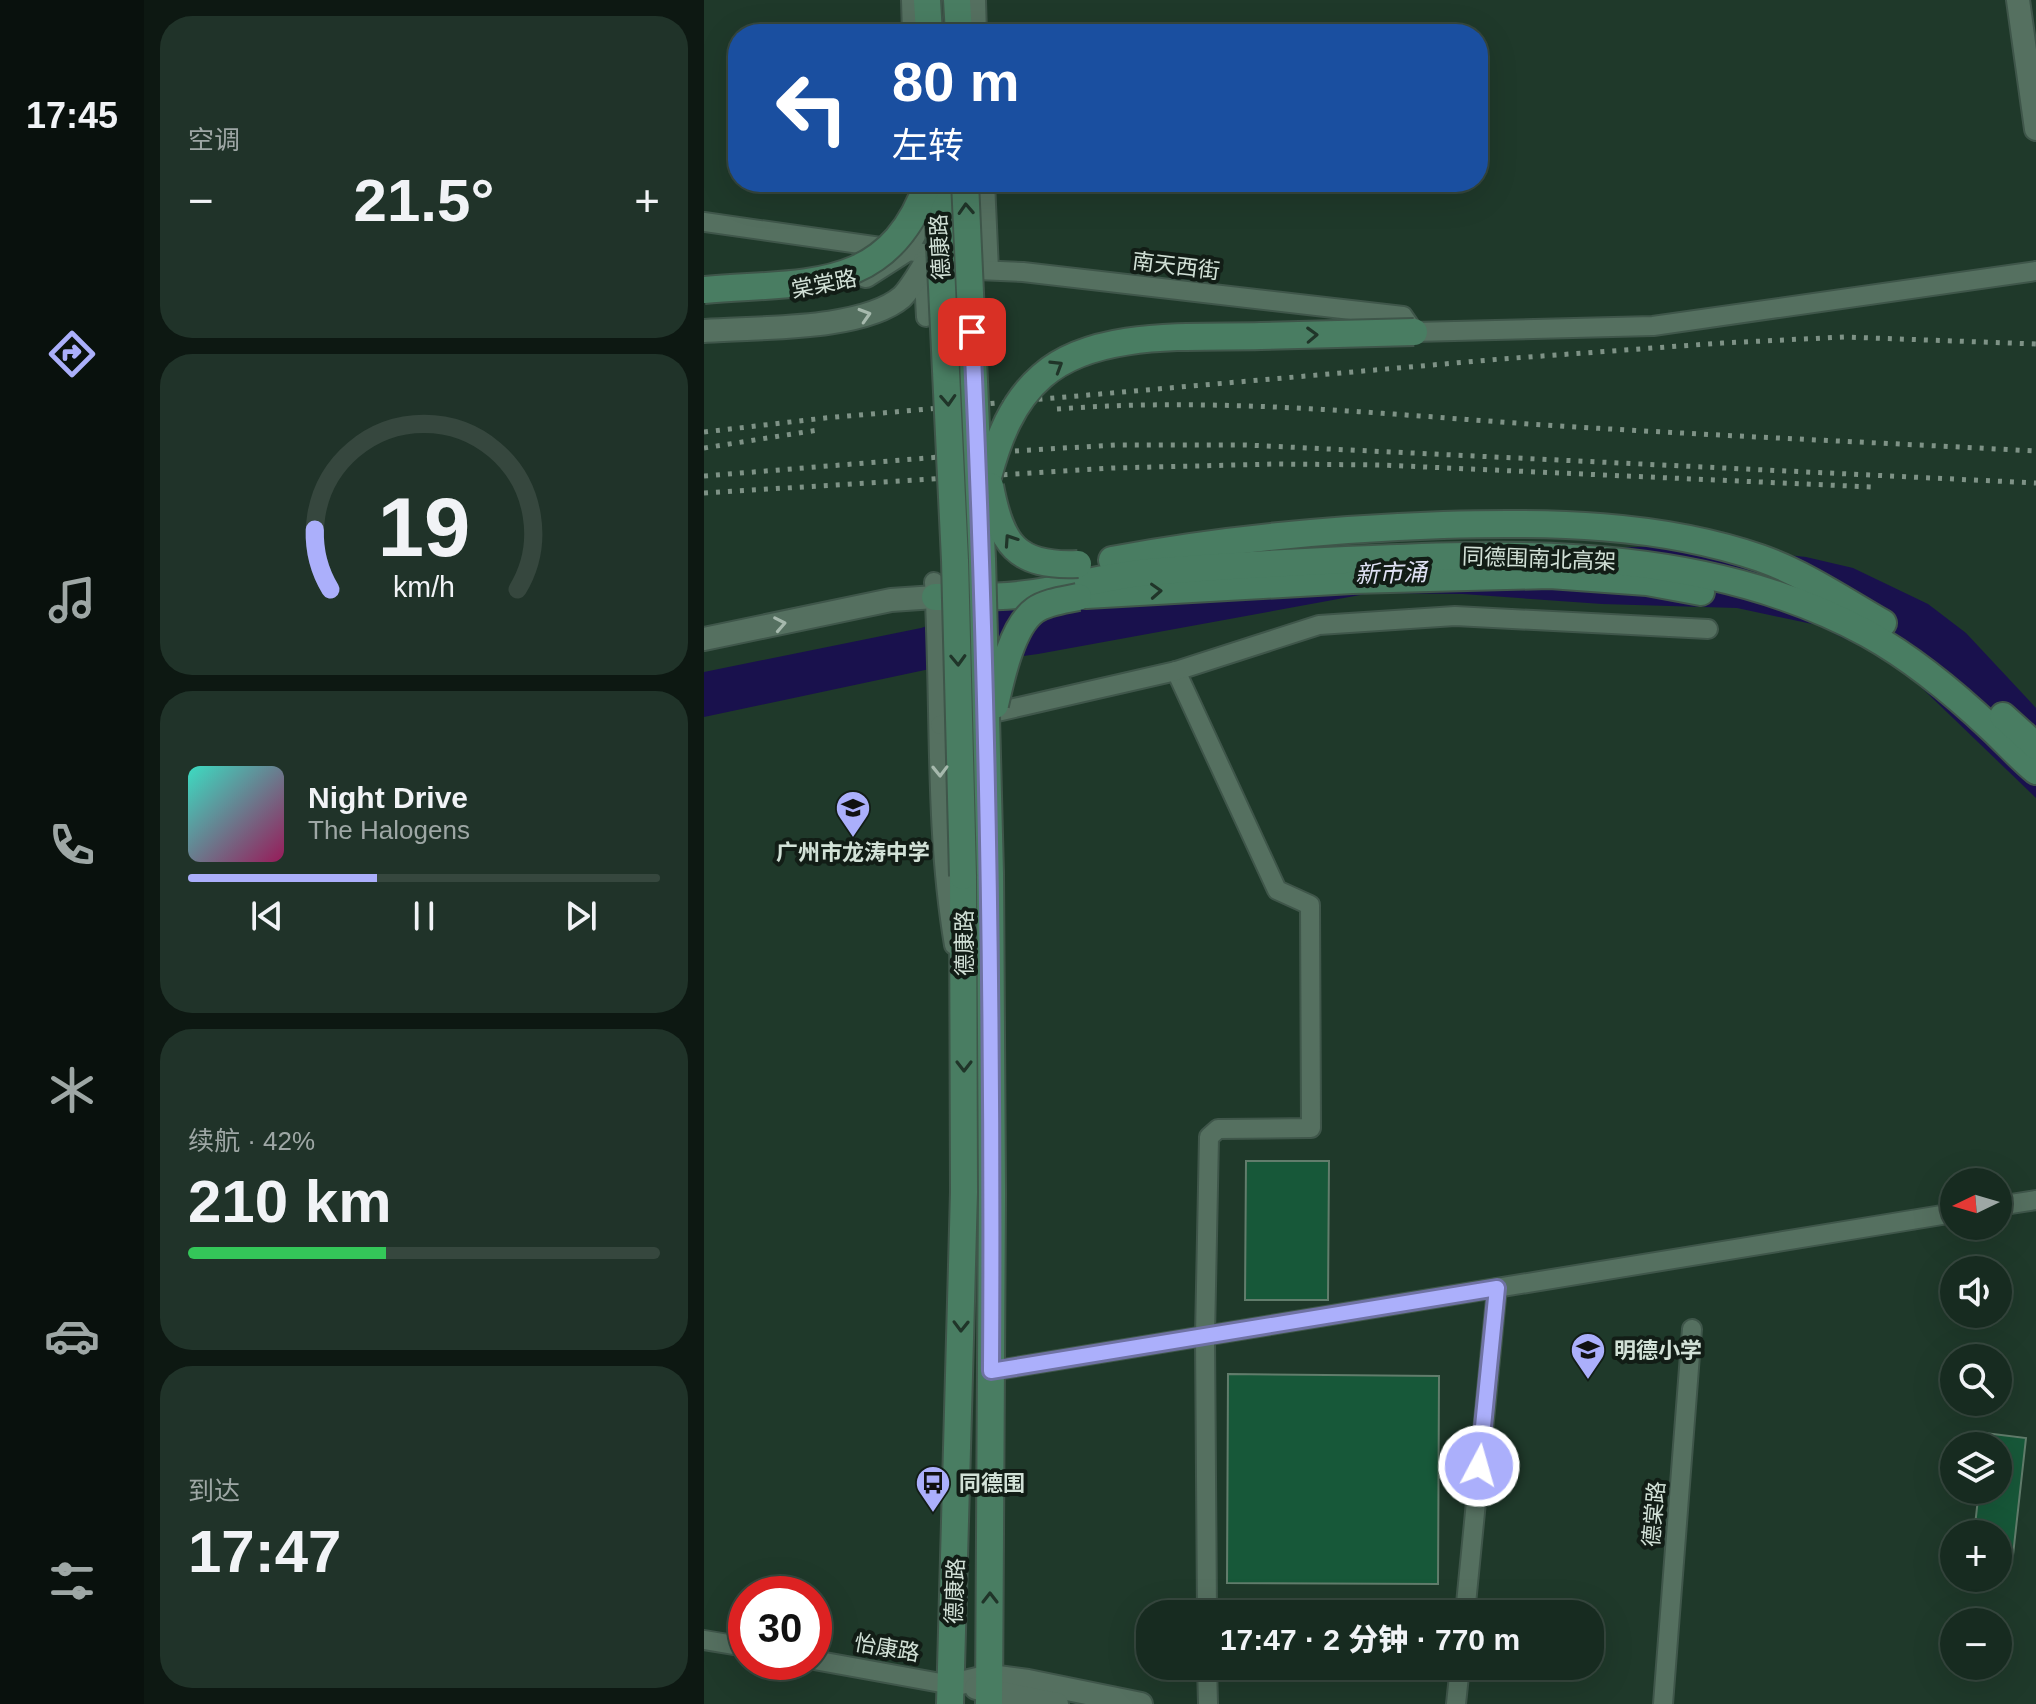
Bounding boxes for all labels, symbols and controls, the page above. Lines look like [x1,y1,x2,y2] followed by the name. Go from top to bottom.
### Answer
[892,50,1020,113] text: 80 m
[760,56,864,160] icon: left
[26,95,118,136] text: 17:45
[188,125,240,155] text: 空调
[892,125,964,166] text: 左转
[354,167,494,234] text: 21.5°
[188,176,214,225] text: −
[634,176,660,225] text: +
[958,202,975,215] one-way arrow
[926,213,954,281] street label: 德康路
[1131,248,1221,284] street label: 南天西街
[789,265,859,303] street label: 棠棠路
[938,298,1006,366] pin
[857,308,871,324] one-way arrow
[950,310,994,354] icon: arrive
[44,326,100,382] icon: directions
[1306,326,1319,343] one-way arrow
[1048,361,1063,376] one-way arrow
[939,394,956,407] one-way arrow
[378,481,470,574] text: 19
[1005,534,1020,548] one-way arrow
[1462,544,1616,574] street label: 同德围南北高架
[1355,558,1430,588] water label: 新市涌
[44,572,100,628] icon: music
[393,572,455,604] text: km/h
[1150,583,1163,600] one-way arrow
[774,616,787,633] one-way arrow
[949,654,966,667] one-way arrow
[932,765,949,778] one-way arrow
[308,781,468,814] text: Night Drive
[834,789,872,839] school or university icon: 广州市龙涛中学
[308,815,470,845] text: The Halogens
[44,817,100,873] icon: phone
[776,840,930,865] place label: 广州市龙涛中学
[245,894,289,938] icon: previous
[402,894,446,938] icon: pause
[559,894,603,938] icon: next
[952,910,977,976] street label: 德康路
[955,1060,973,1073] one-way arrow
[44,1062,100,1118] icon: climate
[188,1126,315,1156] text: 续航 · 42%
[188,1168,392,1235] text: 210 km
[1940,1168,2012,1240] north arrow
[1940,1168,2012,1680] map controls
[1940,1256,2012,1328] button: sound
[44,1308,100,1364] icon: car
[952,1320,970,1333] one-way arrow
[1569,1331,1607,1381] school or university icon: 明德小学
[1614,1338,1702,1363] place label: 明德小学
[1940,1344,2012,1416] button: search
[1437,1424,1521,1508] position arrow
[1940,1432,2012,1504] button: layers
[914,1464,952,1514] bus stop icon: 同德围
[959,1471,1025,1496] place label: 同德围
[188,1476,240,1506] text: 到达
[1639,1480,1669,1548] street label: 德棠路
[188,1518,341,1585] text: 17:47
[1940,1520,2012,1592] button: +
[44,1553,100,1609] icon: filters
[941,1558,969,1624] street label: 德康路
[728,1576,832,1680] speed limit sign: 30
[981,1591,999,1604] one-way arrow
[1940,1608,2012,1680] button: −
[1220,1623,1520,1656] text: 17:47 · 2 分钟 · 770 m
[852,1630,922,1666] street label: 怡康路

